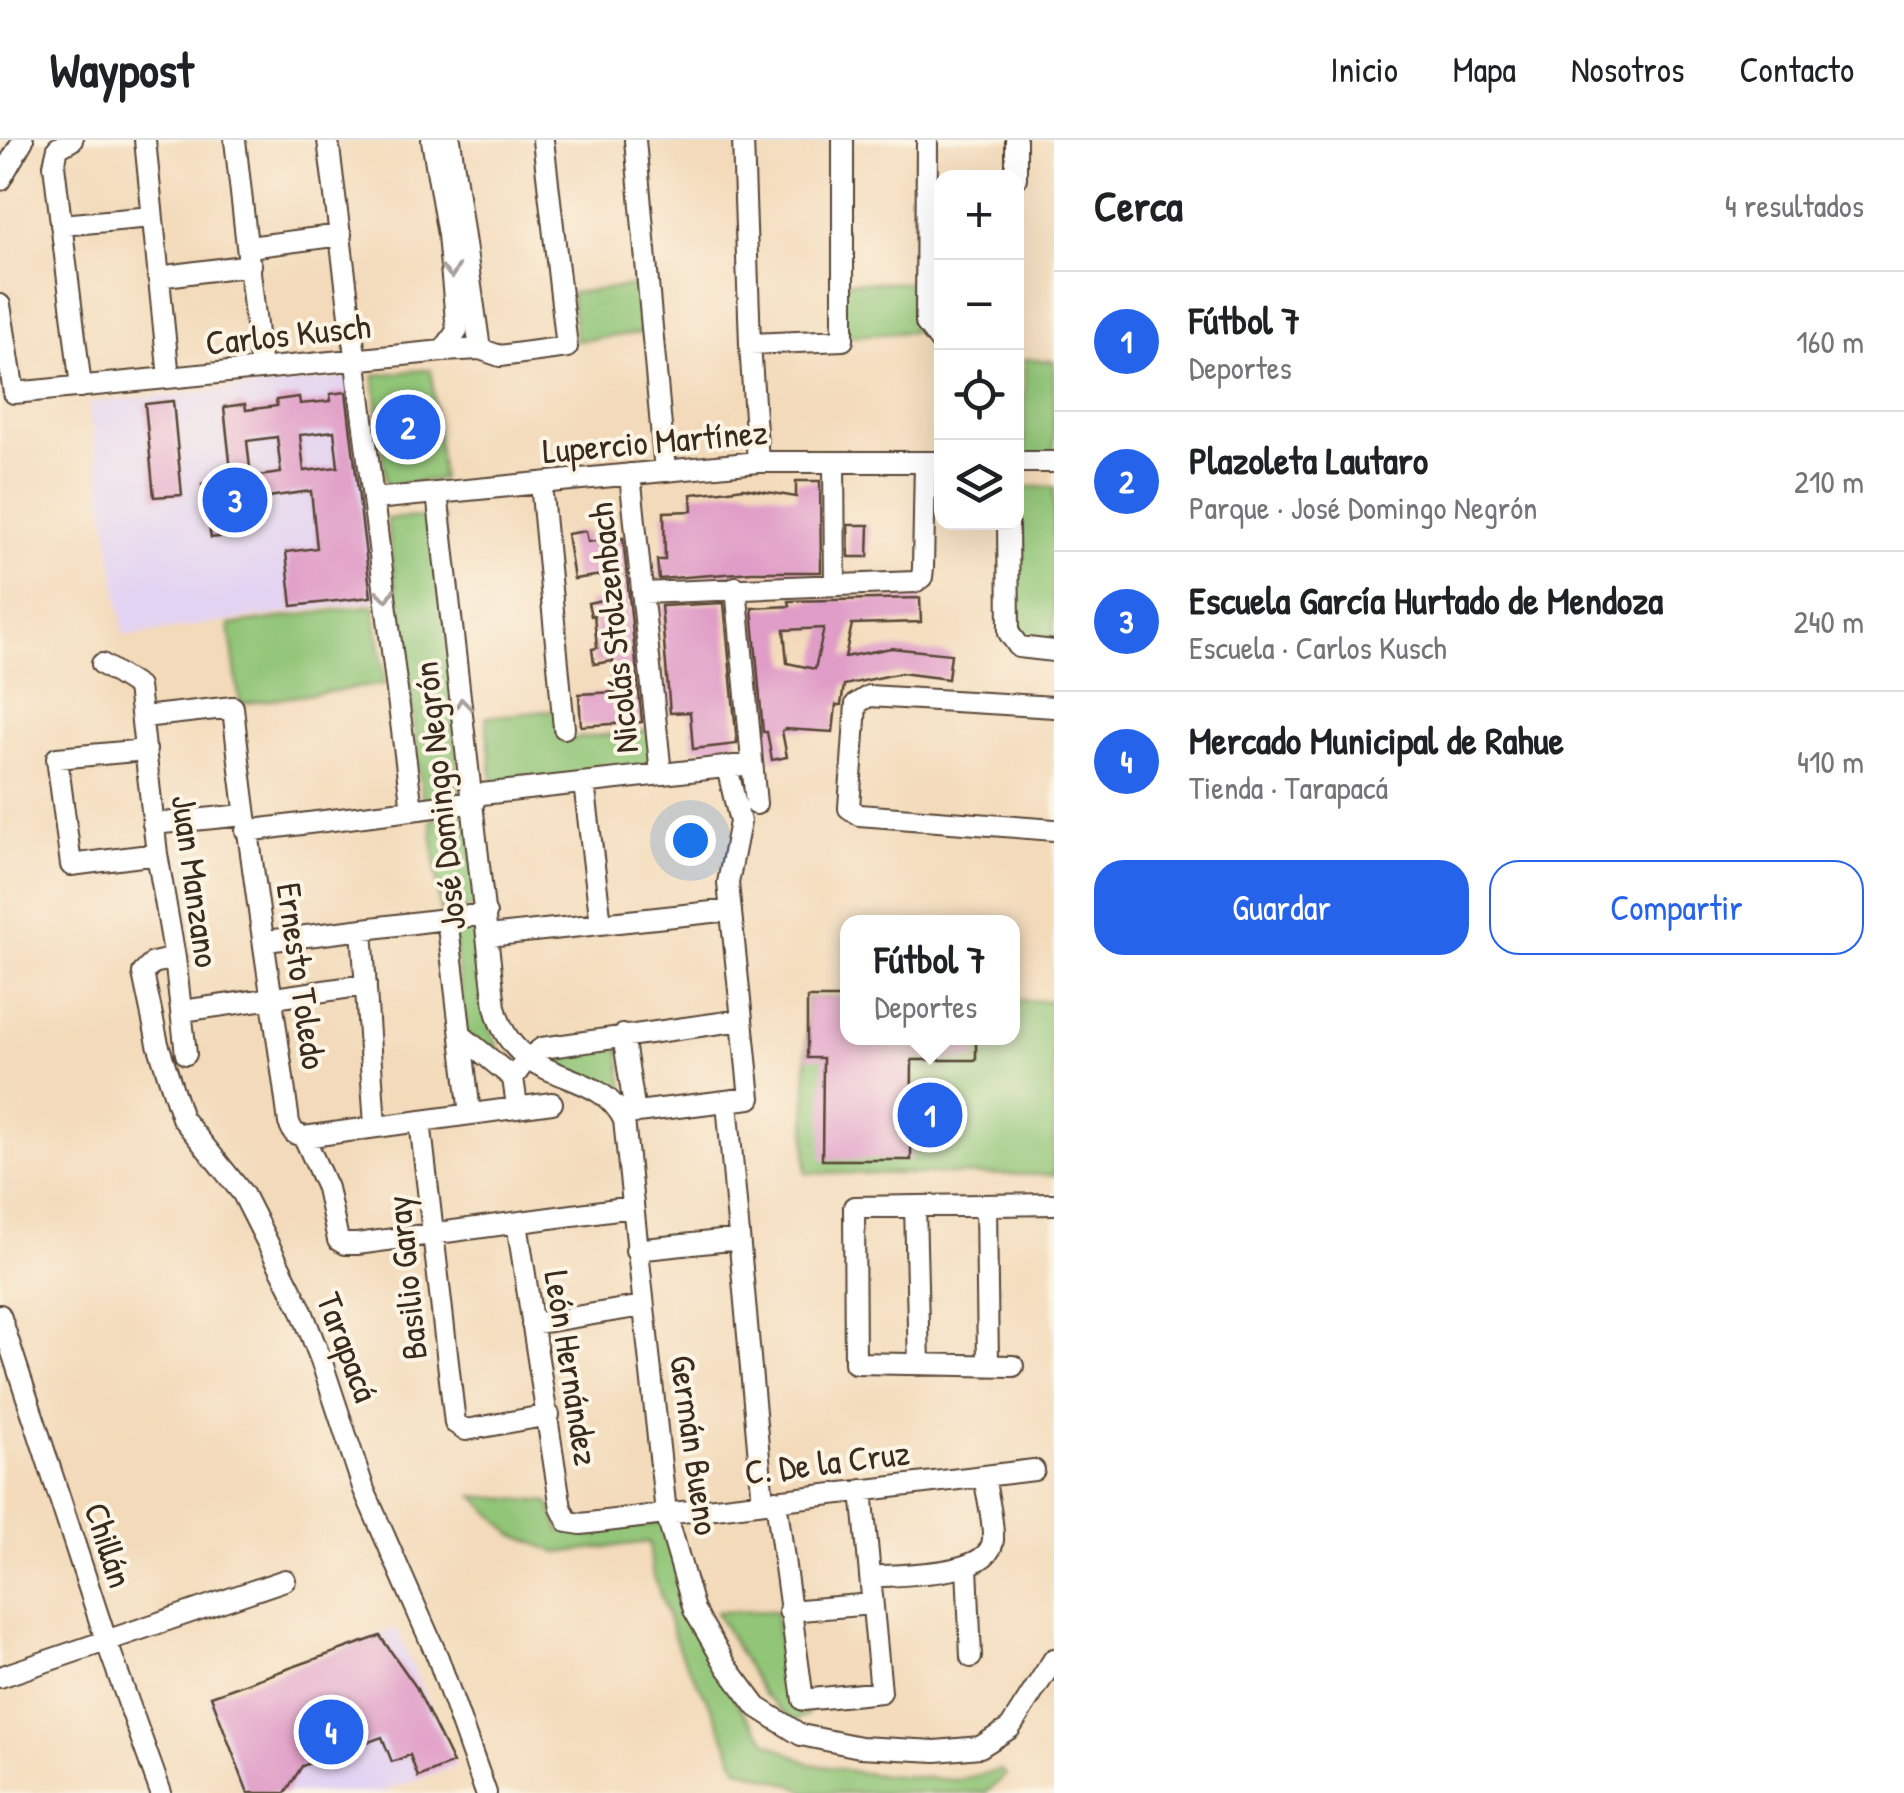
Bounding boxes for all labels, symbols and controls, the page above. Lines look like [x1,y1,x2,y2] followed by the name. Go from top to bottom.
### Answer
[50,37,194,102] text: Waypost
[1330,46,1398,93] text: Inicio
[1453,46,1516,93] text: Mapa
[1571,46,1684,93] text: Nosotros
[1739,46,1854,93] text: Contacto
[934,170,1024,530] map controls
[934,170,1024,260] button: +
[1094,177,1183,234] text: Cerca
[1725,184,1864,227] text: 4 resultados
[934,260,1024,350] button: −
[440,263,461,279] one-way arrow
[1189,294,1300,346] text: Fútbol 7
[203,302,373,366] street label: Carlos Kusch
[1121,320,1132,363] text: 1
[1796,320,1864,363] text: 160 m
[1189,346,1292,389] text: Deportes
[934,350,1024,440] button: locate
[376,390,440,464] pin: 2
[541,408,769,474] street label: Lupercio Martínez
[1189,434,1428,486] text: Plazoleta Lautaro
[934,440,1024,530] button: layers
[1119,460,1134,503] text: 2
[1794,460,1864,503] text: 210 m
[202,462,268,538] pin: 3
[1189,486,1538,529] text: Parque · José Domingo Negrón
[576,501,650,755] street label: Nicolás Stolzenbach
[1189,574,1663,626] text: Escuela García Hurtado de Mendoza
[375,588,396,604] one-way arrow
[1119,600,1134,643] text: 3
[1794,600,1864,643] text: 240 m
[1189,626,1447,669] text: Escuela · Carlos Kusch
[402,659,476,933] street label: José Domingo Negrón
[453,697,474,714] one-way arrow
[1189,714,1564,766] text: Mercado Municipal de Rahue
[1120,740,1133,783] text: 4
[1797,740,1864,783] text: 410 m
[1189,766,1388,809] text: Tienda · Tarapacá
[161,792,231,970] street label: Juan Manzano
[665,815,716,866] your location
[1094,860,1469,955] button: Guardar
[1489,860,1864,955] button: Compartir
[266,880,338,1072] street label: Ernesto Toledo
[840,915,1020,1045] popup
[874,933,986,985] text: Fútbol 7
[874,985,977,1028] text: Deportes
[898,1078,962,1152] pin: 1
[374,1194,438,1362] street label: Basilio Garay
[533,1267,611,1469] street label: León Hernández
[306,1286,390,1409] street label: Tarapacá
[659,1352,731,1538] street label: Germán Bueno
[742,1429,912,1495] street label: C. De la Cruz
[73,1497,145,1593] street label: Chillán
[298,1694,364,1770] pin: 4

